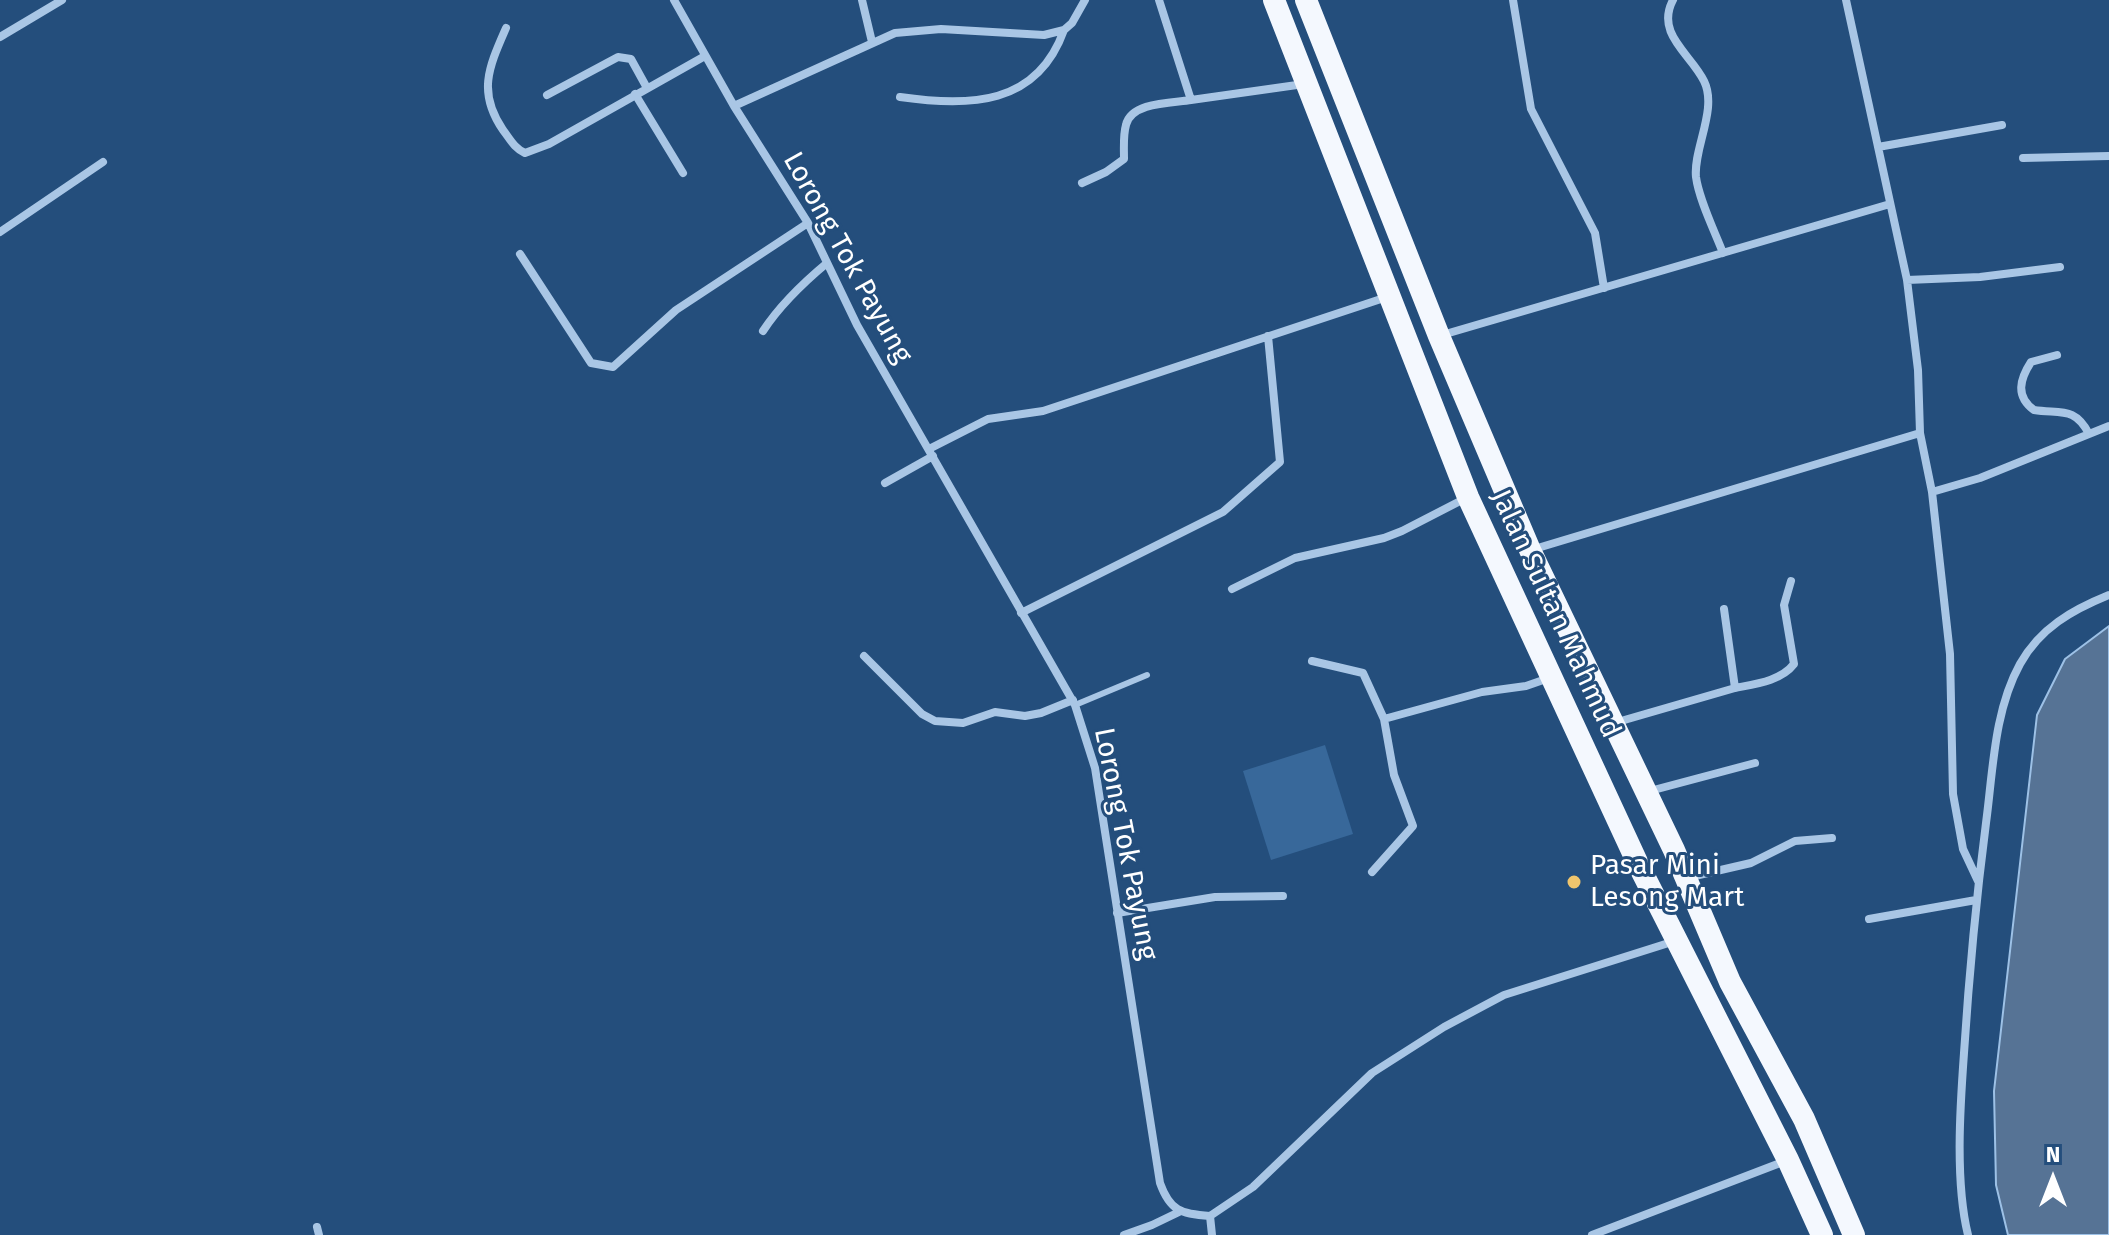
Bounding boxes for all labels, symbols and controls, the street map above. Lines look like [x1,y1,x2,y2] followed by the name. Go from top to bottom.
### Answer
[775,147,919,369] street label: Lorong Tok Payung
[1483,485,1627,743] street label: Jalan Sultan Mahmud
[1086,725,1164,963] street label: Lorong Tok Payung
[1590,849,1744,915] place label: Pasar Mini Lesong Mart
[1565,873,1583,891] marker: Pasar Mini Lesong Mart
[2013,1139,2093,1219] north arrow
[2046,1141,2060,1168] text: N

